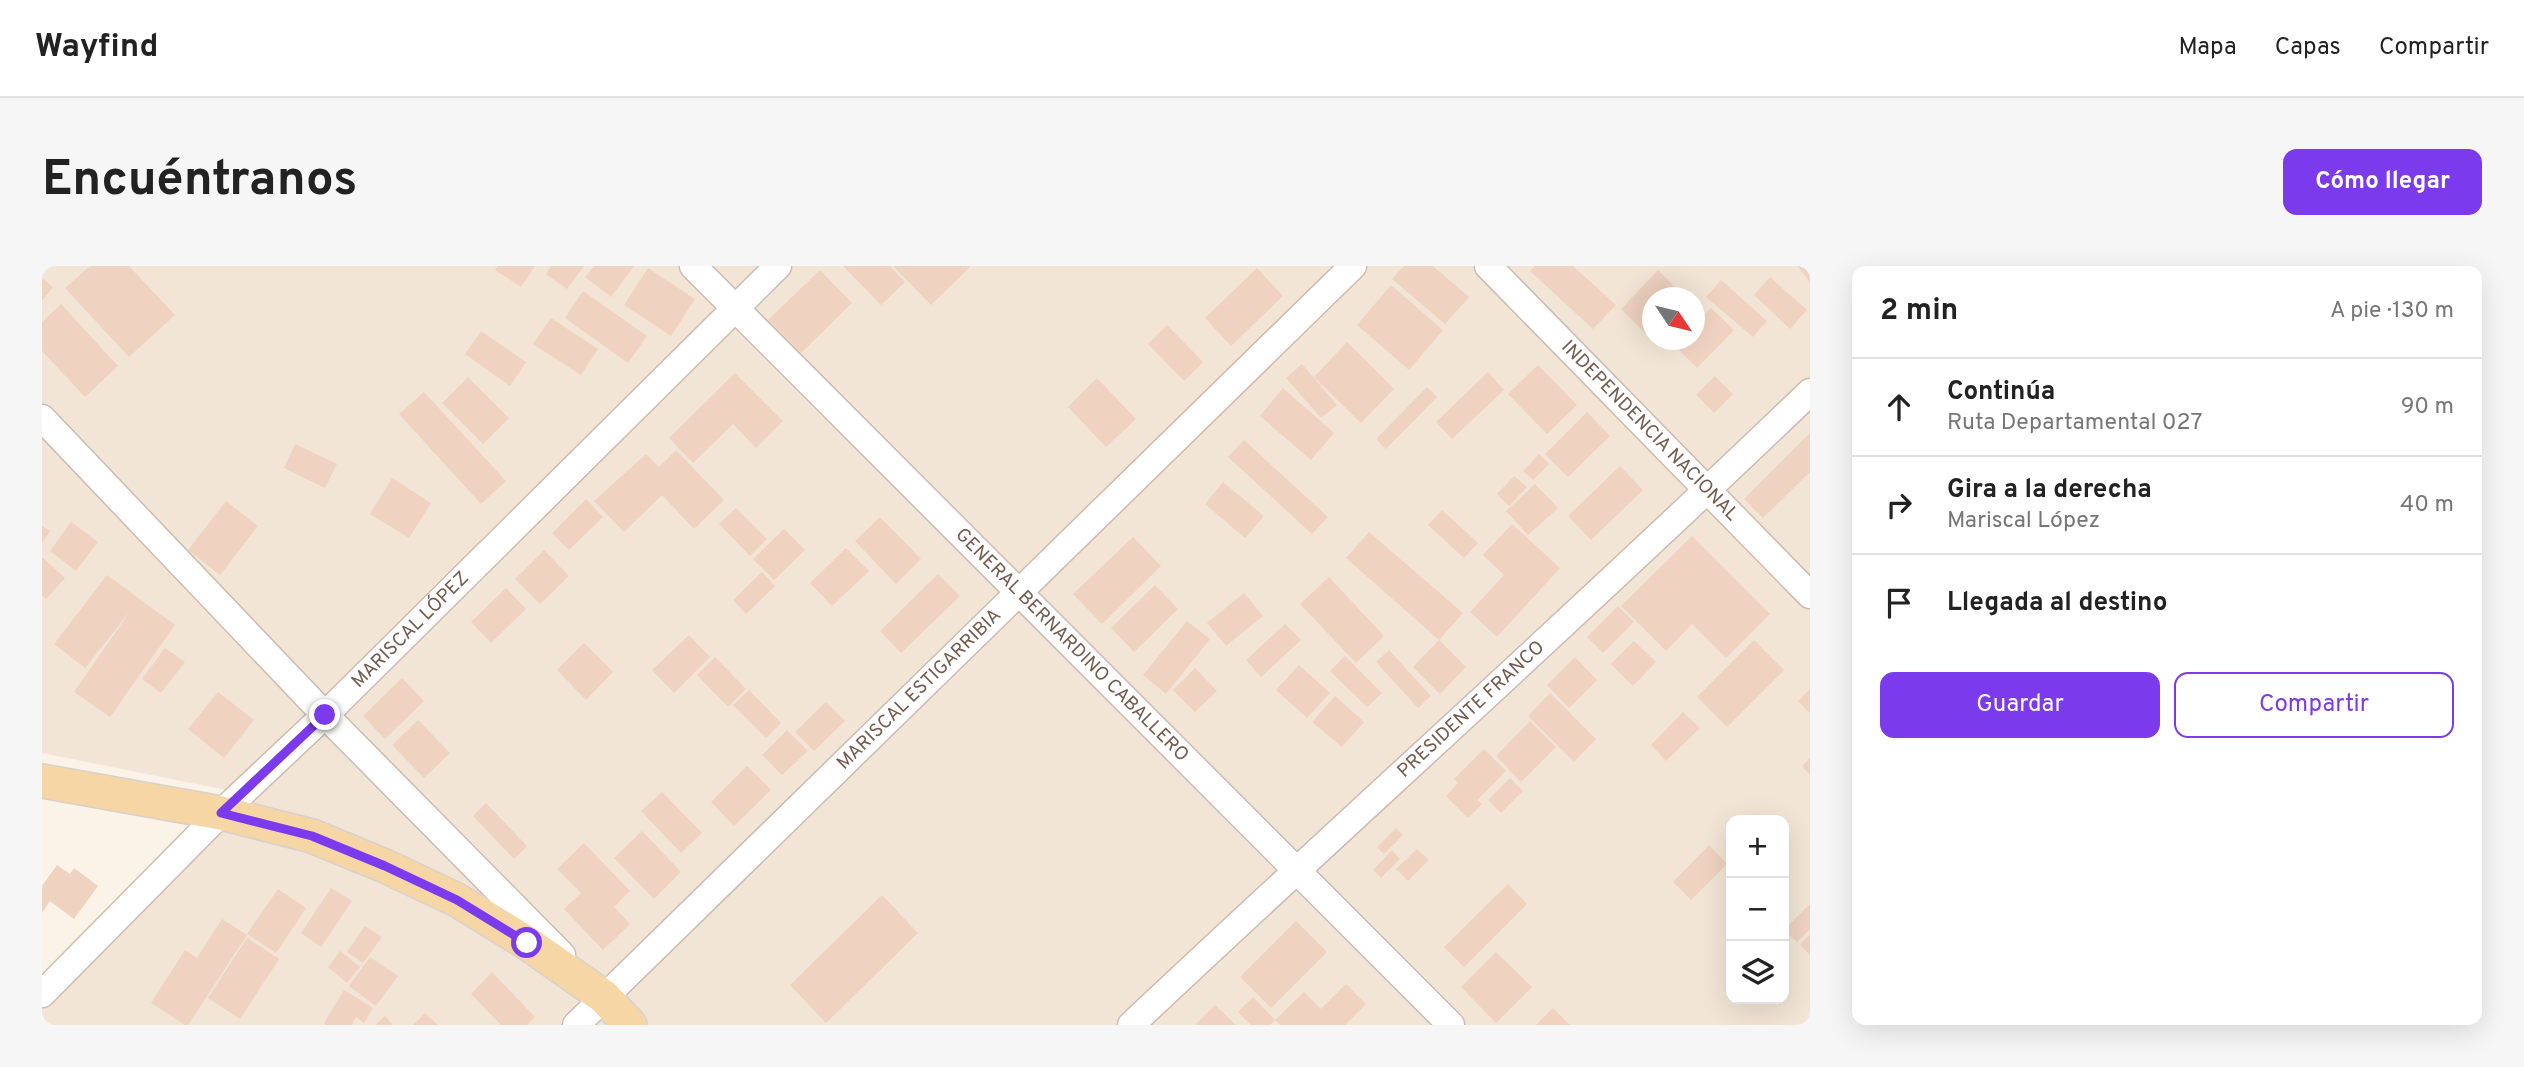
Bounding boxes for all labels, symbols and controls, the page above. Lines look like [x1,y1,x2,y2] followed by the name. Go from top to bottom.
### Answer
[35,27,158,69] text: Wayfind
[2179,33,2237,63] text: Mapa
[2275,33,2341,63] text: Capas
[2379,33,2489,63] text: Compartir
[2283,149,2482,215] button: Cómo llegar
[42,151,357,213] text: Encuéntranos
[1642,287,1705,350] north arrow
[1880,293,1958,330] text: 2 min
[2330,297,2454,326] text: A pie · 130 m
[1556,336,1744,527] street label: INDEPENDENCIA NACIONAL
[1947,376,2055,409] text: Continúa
[1880,388,1918,426] icon: ahead
[2401,393,2454,422] text: 90 m
[1947,409,2202,438] text: Ruta Departamental 027
[1947,474,2152,507] text: Gira a la derecha
[1880,486,1918,524] icon: right
[2400,491,2454,520] text: 40 m
[1947,507,2100,536] text: Mariscal López
[950,523,1194,767] street label: GENERAL BERNARDINO CABALLERO
[347,567,474,694] street label: MARISCAL LÓPEZ
[1880,584,1918,622] icon: arrive
[1947,587,2167,620] text: Llegada al destino
[832,604,1007,775] street label: MARISCAL ESTIGARRIBIA
[1393,636,1550,783] street label: PRESIDENTE FRANCO
[1880,672,2160,738] button: Guardar
[2174,672,2454,738] button: Compartir
[309,699,340,730] route end
[1726,815,1789,1004] map controls
[1726,815,1789,878] button: +
[1726,878,1789,941] button: −
[511,927,542,958] route start
[1726,941,1789,1004] button: layers

